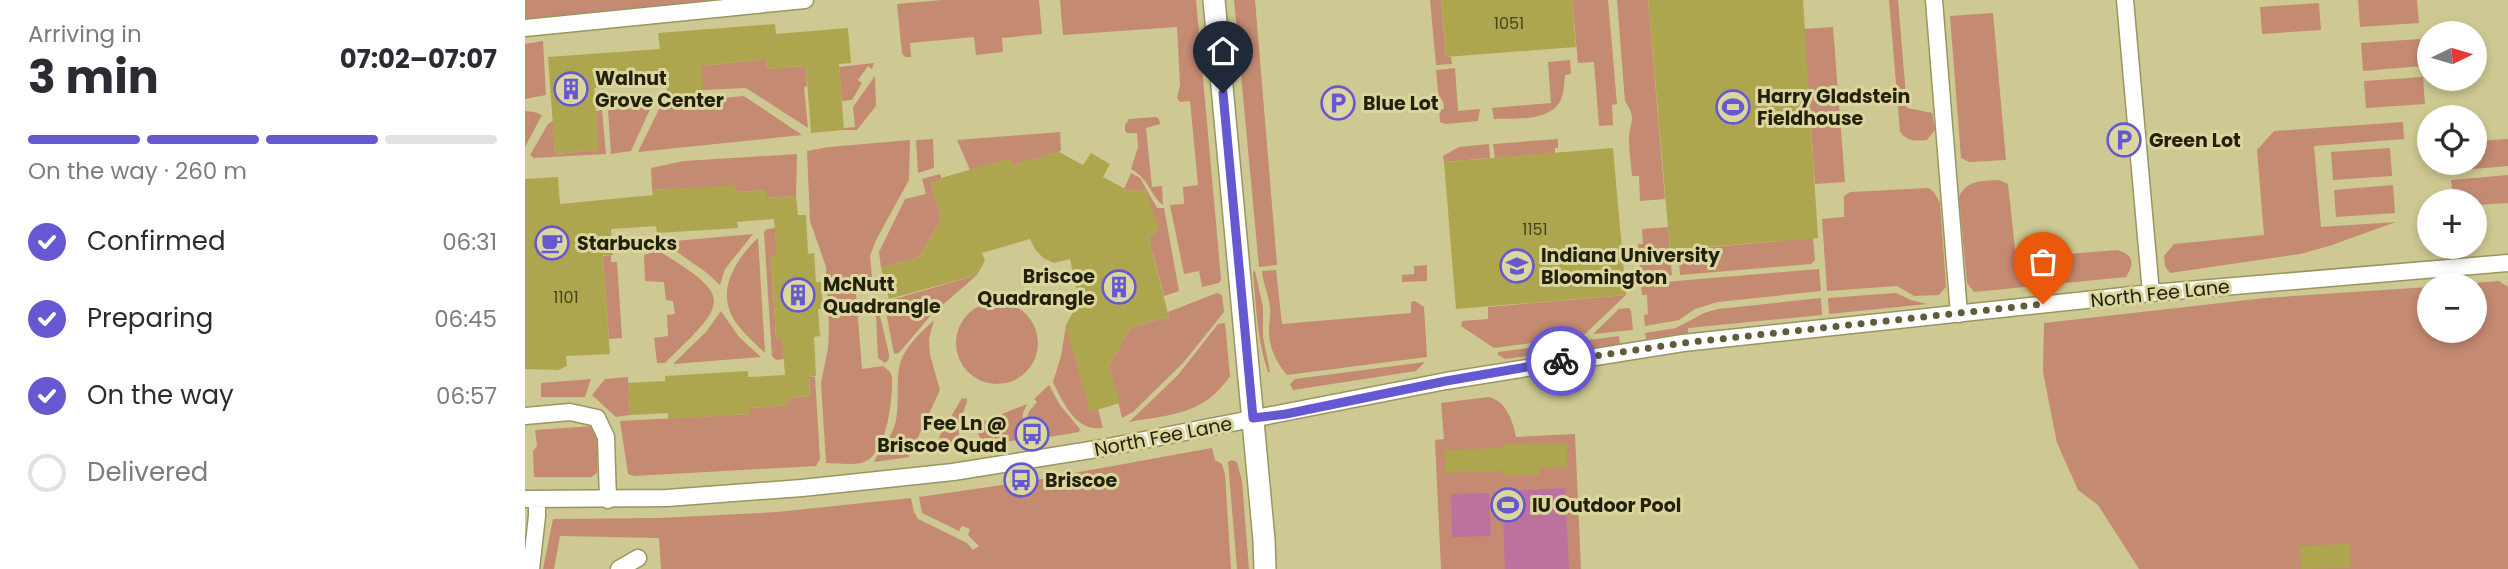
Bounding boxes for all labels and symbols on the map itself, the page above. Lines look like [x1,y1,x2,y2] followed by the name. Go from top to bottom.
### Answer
[1494,12,1524,35] house number: 1051
[1193,21,1253,93] pin
[2417,21,2487,91] north arrow
[595,65,724,114] place label: Walnut Grove Center
[552,70,590,108] building icon: Walnut Grove Center
[1757,83,1910,132] place label: Harry Gladstein Fieldhouse
[1319,84,1357,122] parking icon: Blue Lot
[1714,88,1752,126] sports icon: Harry Gladstein Fieldhouse
[1363,90,1439,117] place label: Blue Lot
[2105,121,2143,159] parking icon: Green Lot
[2149,127,2241,154] place label: Green Lot
[1522,218,1548,241] house number: 1151
[533,224,571,262] cafe icon: Starbucks
[577,230,677,257] place label: Starbucks
[2013,232,2073,304] pin
[1541,242,1721,291] place label: Indiana University Bloomington
[1498,247,1536,285] school or university icon: Indiana University Bloomington
[977,263,1095,312] place label: Briscoe Quadrangle
[1100,268,1138,306] building icon: Briscoe Quadrangle
[823,271,941,320] place label: McNutt Quadrangle
[2089,273,2231,314] street label: North Fee Lane
[779,276,817,314] building icon: McNutt Quadrangle
[553,286,579,309] house number: 1101
[1526,326,1596,396] courier
[877,410,1007,459] place label: Fee Ln @ Briscoe Quad
[1092,410,1234,463] street label: North Fee Lane
[1013,415,1051,453] bus stop icon: Fee Ln @ Briscoe Quad
[1002,461,1040,499] bus stop icon: Briscoe
[1045,467,1117,494] place label: Briscoe
[1489,486,1527,524] sports icon: IU Outdoor Pool
[1532,492,1681,519] place label: IU Outdoor Pool

